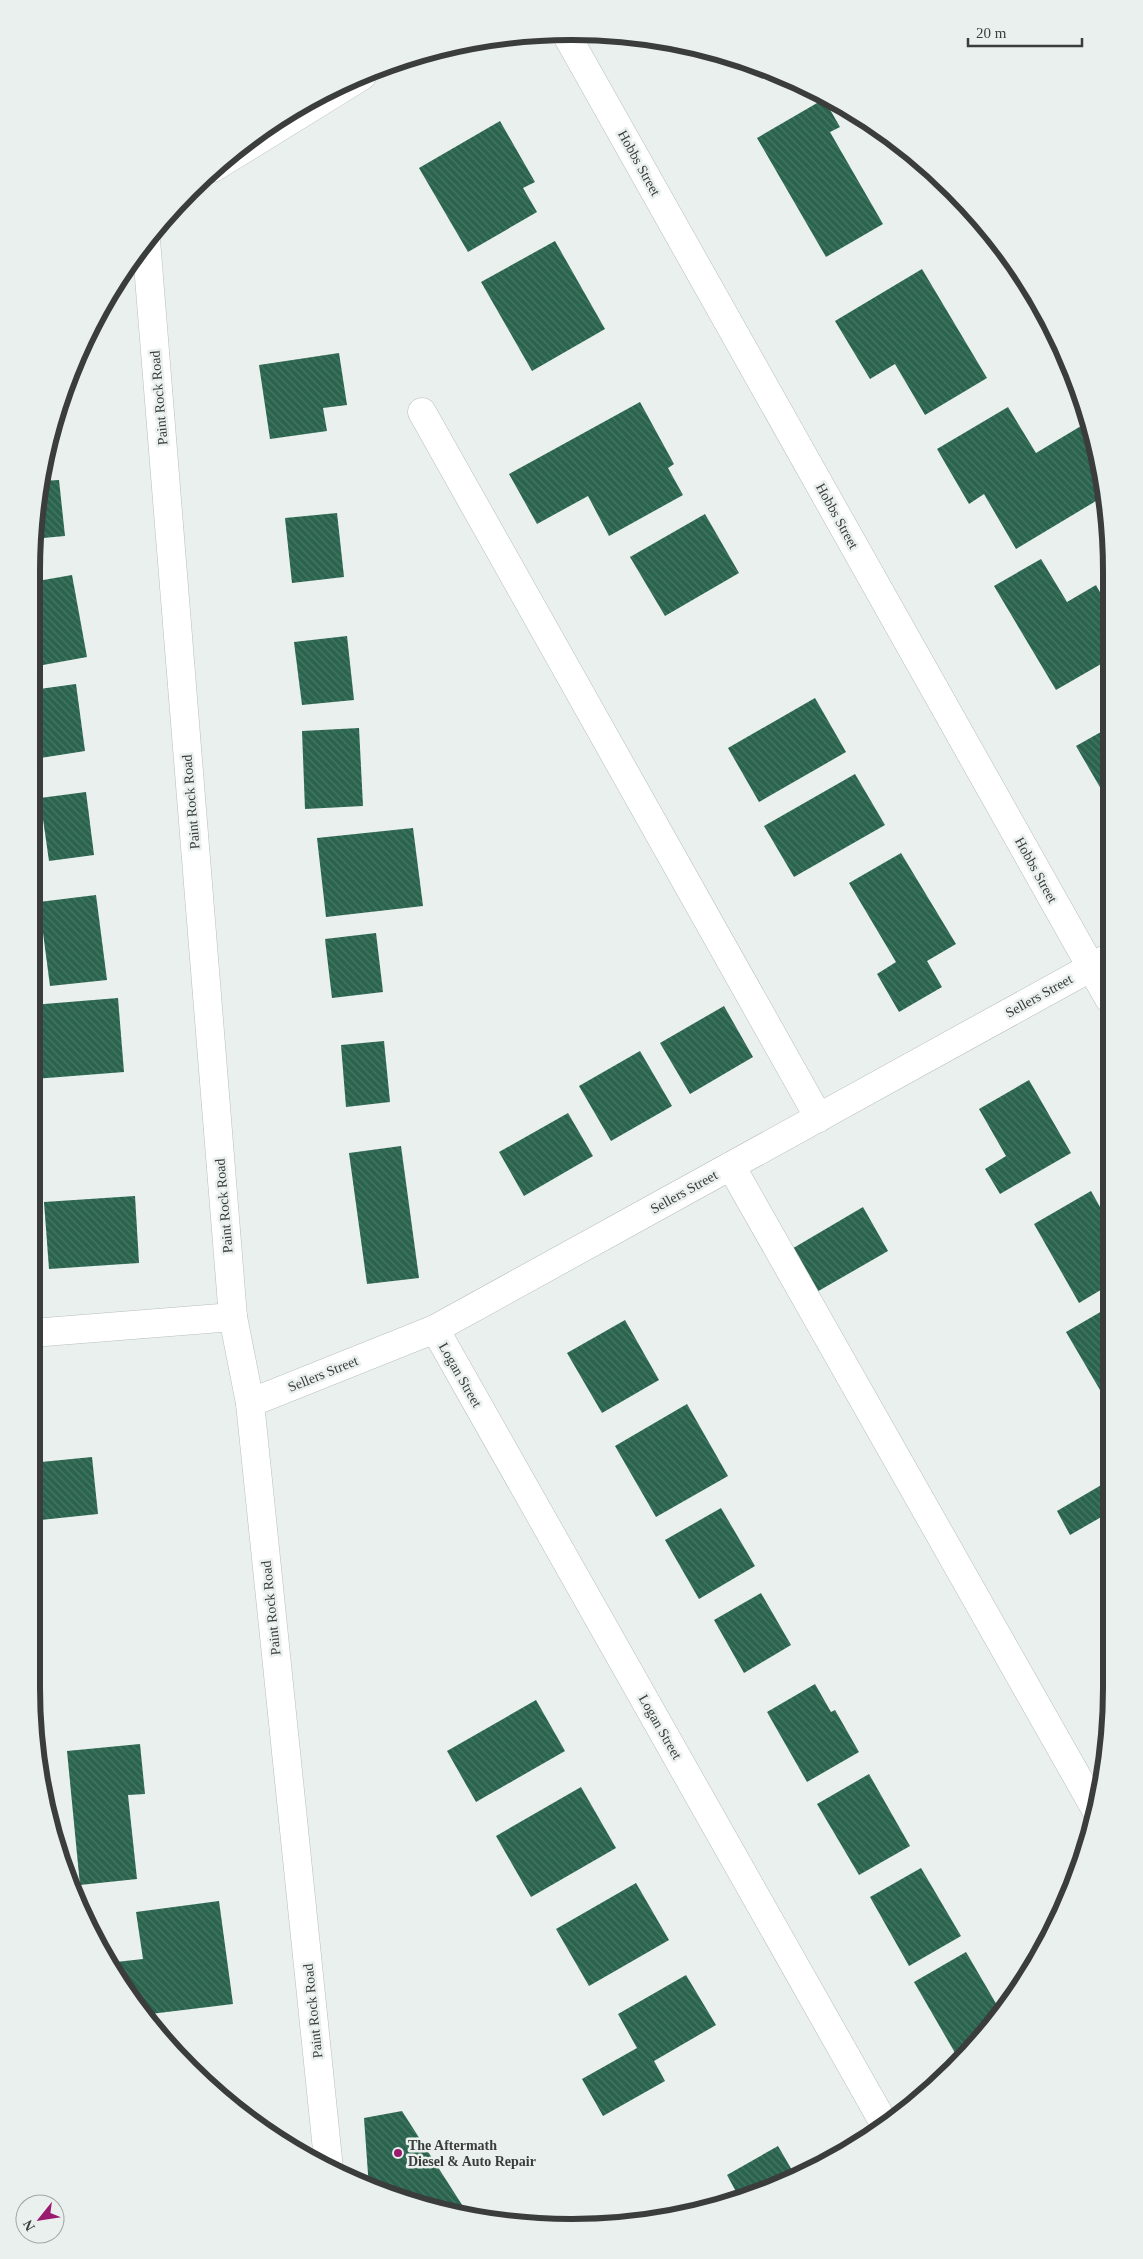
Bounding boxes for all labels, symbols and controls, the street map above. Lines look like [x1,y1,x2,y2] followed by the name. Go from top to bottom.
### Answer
[968,15,1082,47] scale bar
[976,25,1007,41] text: 20 m
[615,128,663,199] street label: Hobbs Street
[147,350,171,446] street label: Paint Rock Road
[813,481,861,552] street label: Hobbs Street
[179,754,203,850] street label: Paint Rock Road
[1012,835,1060,906] street label: Hobbs Street
[1003,971,1075,1021] street label: Sellers Street
[212,1158,236,1254] street label: Paint Rock Road
[648,1167,720,1217] street label: Sellers Street
[436,1340,485,1410] street label: Logan Street
[286,1353,360,1395] street label: Sellers Street
[259,1560,283,1656] street label: Paint Rock Road
[636,1692,685,1762] street label: Logan Street
[301,1963,325,2059] street label: Paint Rock Road
[408,2138,536,2169] place label: The Aftermath Diesel & Auto Repair
[392,2147,404,2159] marker: The Aftermath Diesel & Auto Repair
[15,2194,65,2244] north arrow
[20,2217,38,2233] text: N

